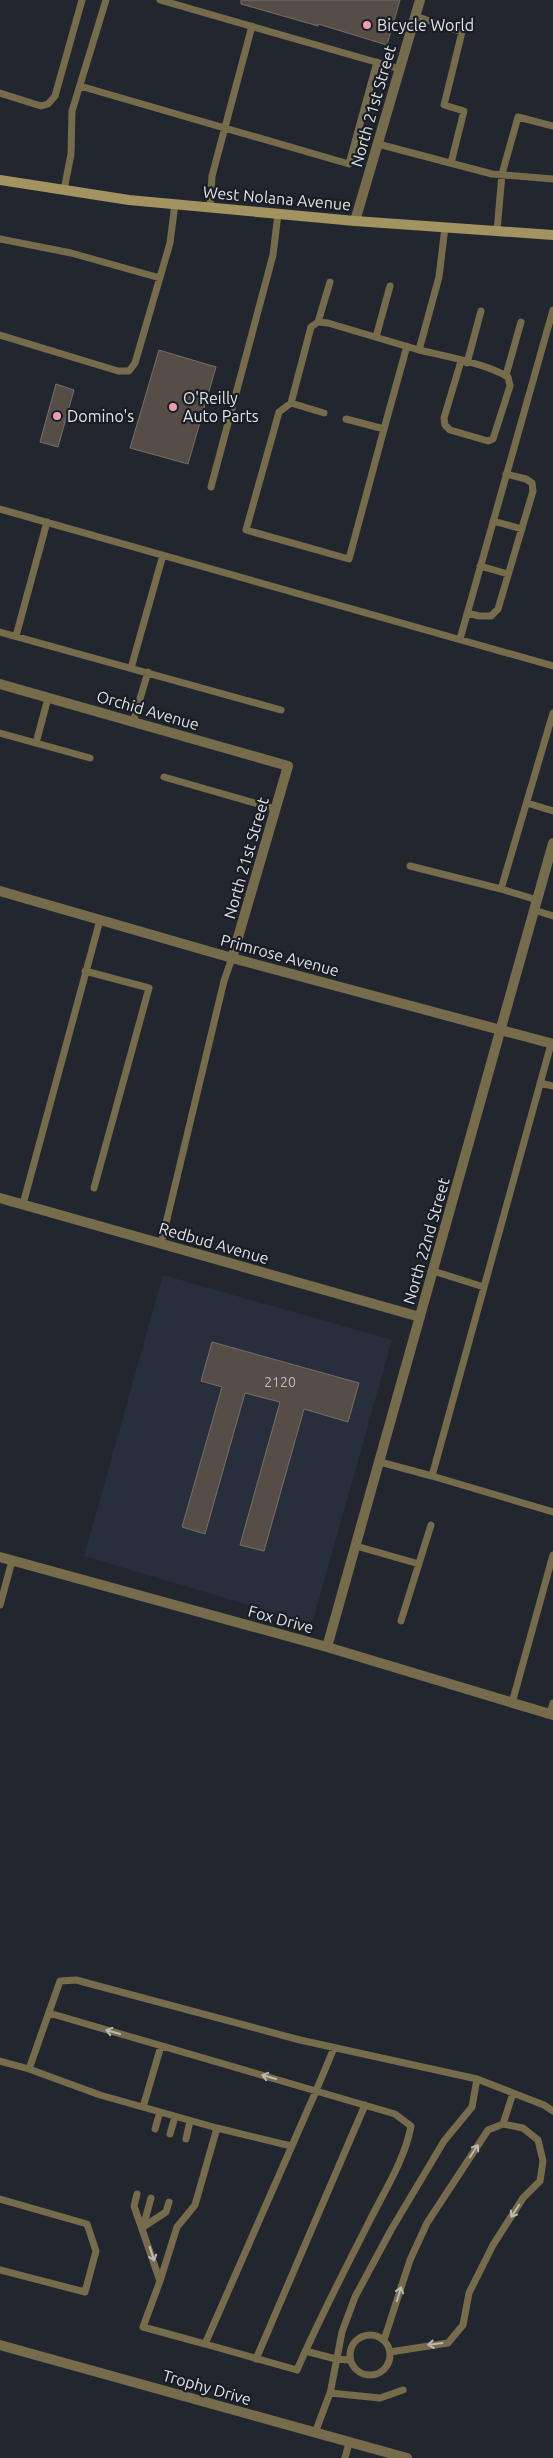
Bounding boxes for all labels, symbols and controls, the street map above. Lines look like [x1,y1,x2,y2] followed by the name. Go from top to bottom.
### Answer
[377,16,474,34] place label: Bicycle World
[361,19,373,31] marker: Bicycle World
[347,42,399,169] street label: North 21st Street
[202,183,352,213] street label: West Nolana Avenue
[183,389,259,425] place label: O'Reilly Auto Parts
[167,401,179,413] marker: O'Reilly Auto Parts
[67,407,134,425] place label: Domino's
[51,410,63,422] marker: Domino's
[95,687,201,733] street label: Orchid Avenue
[220,794,272,921] street label: North 21st Street
[219,931,341,979] street label: Primrose Avenue
[399,1175,453,1306] street label: North 22nd Street
[157,1219,271,1267] street label: Redbud Avenue
[264,1374,296,1390] house number: 2120
[246,1602,316,1636] street label: Fox Drive
[106,2027,122,2036] one-way arrow
[262,2072,278,2082] one-way arrow
[469,2144,479,2158] one-way arrow
[509,2204,519,2218] one-way arrow
[147,2246,157,2262] one-way arrow
[395,2286,405,2302] one-way arrow
[427,2339,443,2349] one-way arrow
[161,2366,253,2408] street label: Trophy Drive

